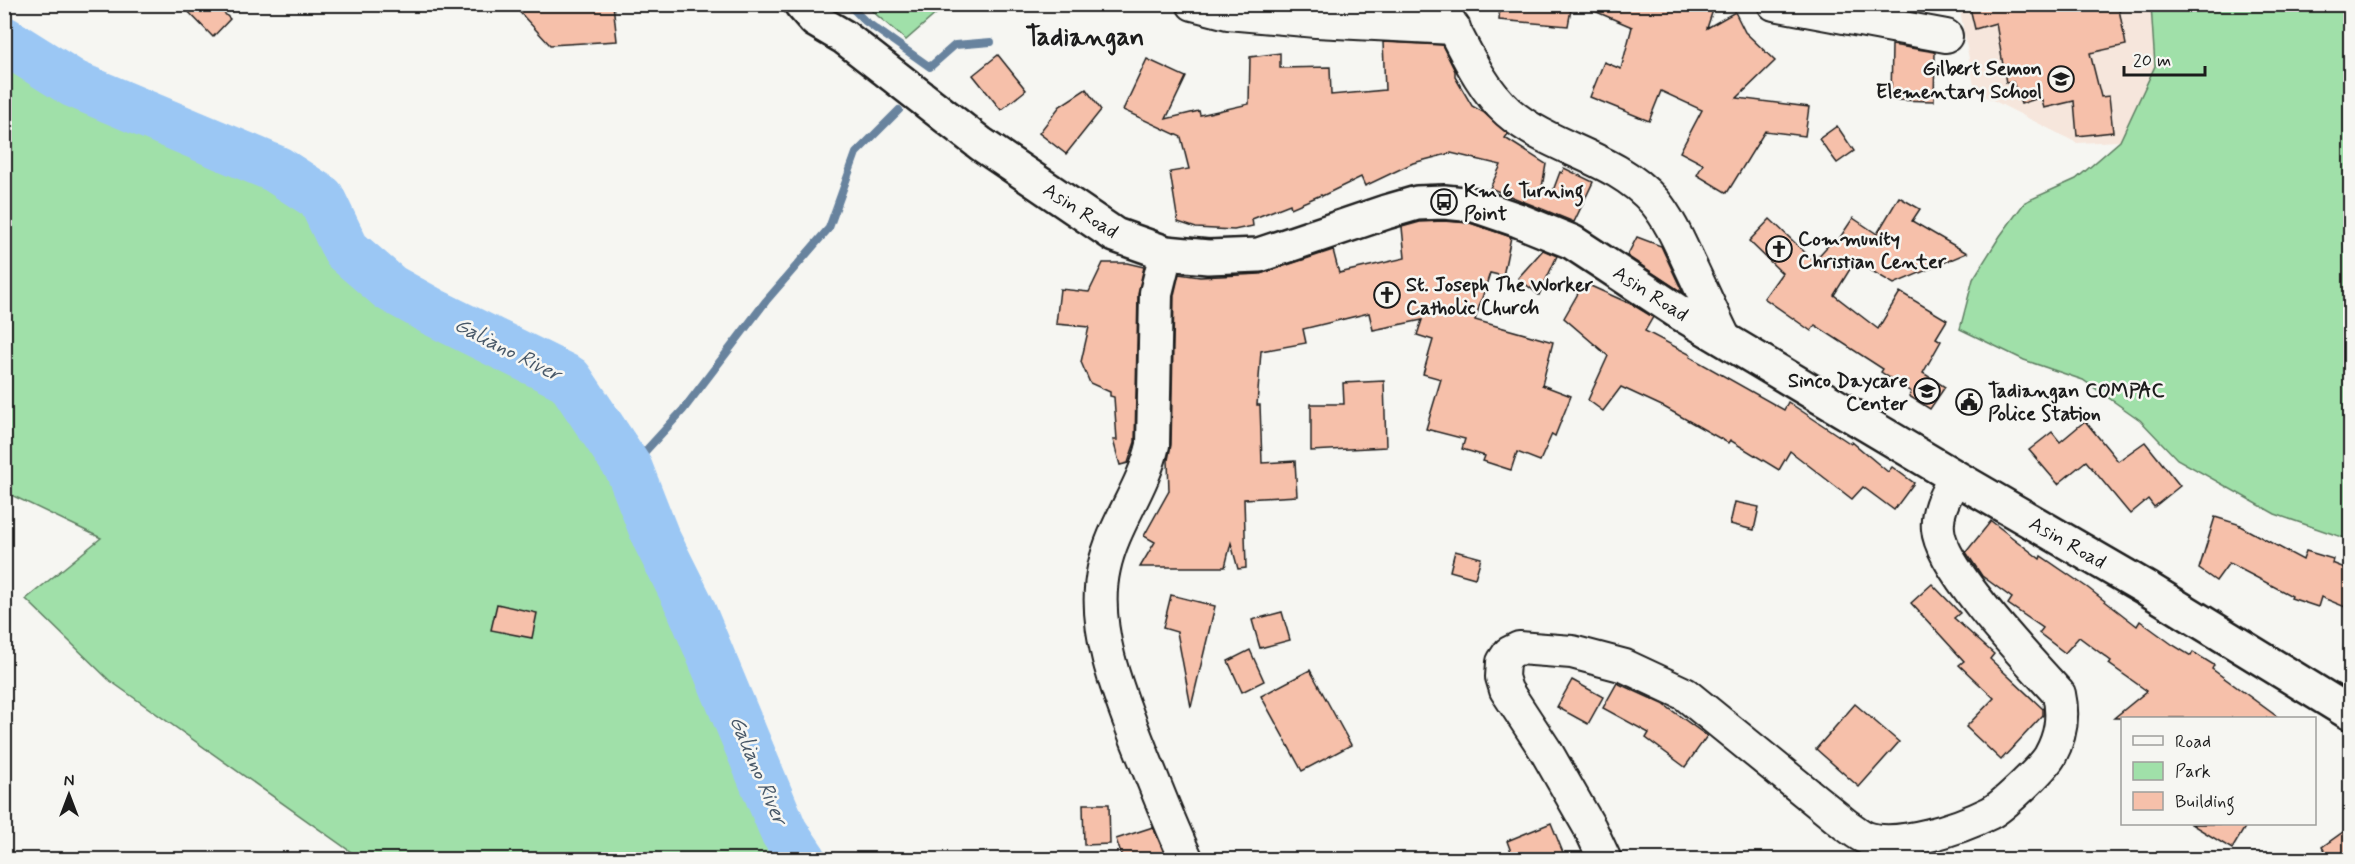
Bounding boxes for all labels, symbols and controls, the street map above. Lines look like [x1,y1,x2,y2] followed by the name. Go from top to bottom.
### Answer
[1026,21,1144,56] district label: Tadiangan
[2124,39,2205,77] scale bar
[2133,49,2171,73] text: 20 m
[1876,56,2042,106] place label: Gilbert Semon Elementary School
[2046,64,2076,94] school or university icon: Gilbert Semon Elementary School
[1037,177,1123,246] street label: Asin Road
[1464,178,1584,228] place label: Km 6 Turning Point
[1429,187,1459,217] bus stop icon: Km 6 Turning Point
[1798,226,1947,276] place label: Community Christian Center
[1764,234,1794,264] church icon: Community Christian Center
[1607,260,1693,329] street label: Asin Road
[1406,272,1594,322] place label: St. Joseph The Worker Catholic Church
[1372,280,1402,310] church icon: St. Joseph The Worker Catholic Church
[449,311,568,390] water label: Galiano River
[1788,368,1909,418] place label: Sinco Daycare Center
[1912,376,1942,406] school or university icon: Sinco Daycare Center
[1988,378,2164,428] place label: Tadiangan COMPAC Police Station
[1954,387,1984,417] public building icon: Tadiangan COMPAC Police Station
[2024,510,2111,576] street label: Asin Road
[722,711,795,831] water label: Galiano River
[2121,717,2316,825] legend
[2175,730,2211,754] text: Road
[2175,760,2211,784] text: Park
[39,765,99,825] north arrow
[64,771,74,792] text: N
[2175,790,2235,816] text: Building

